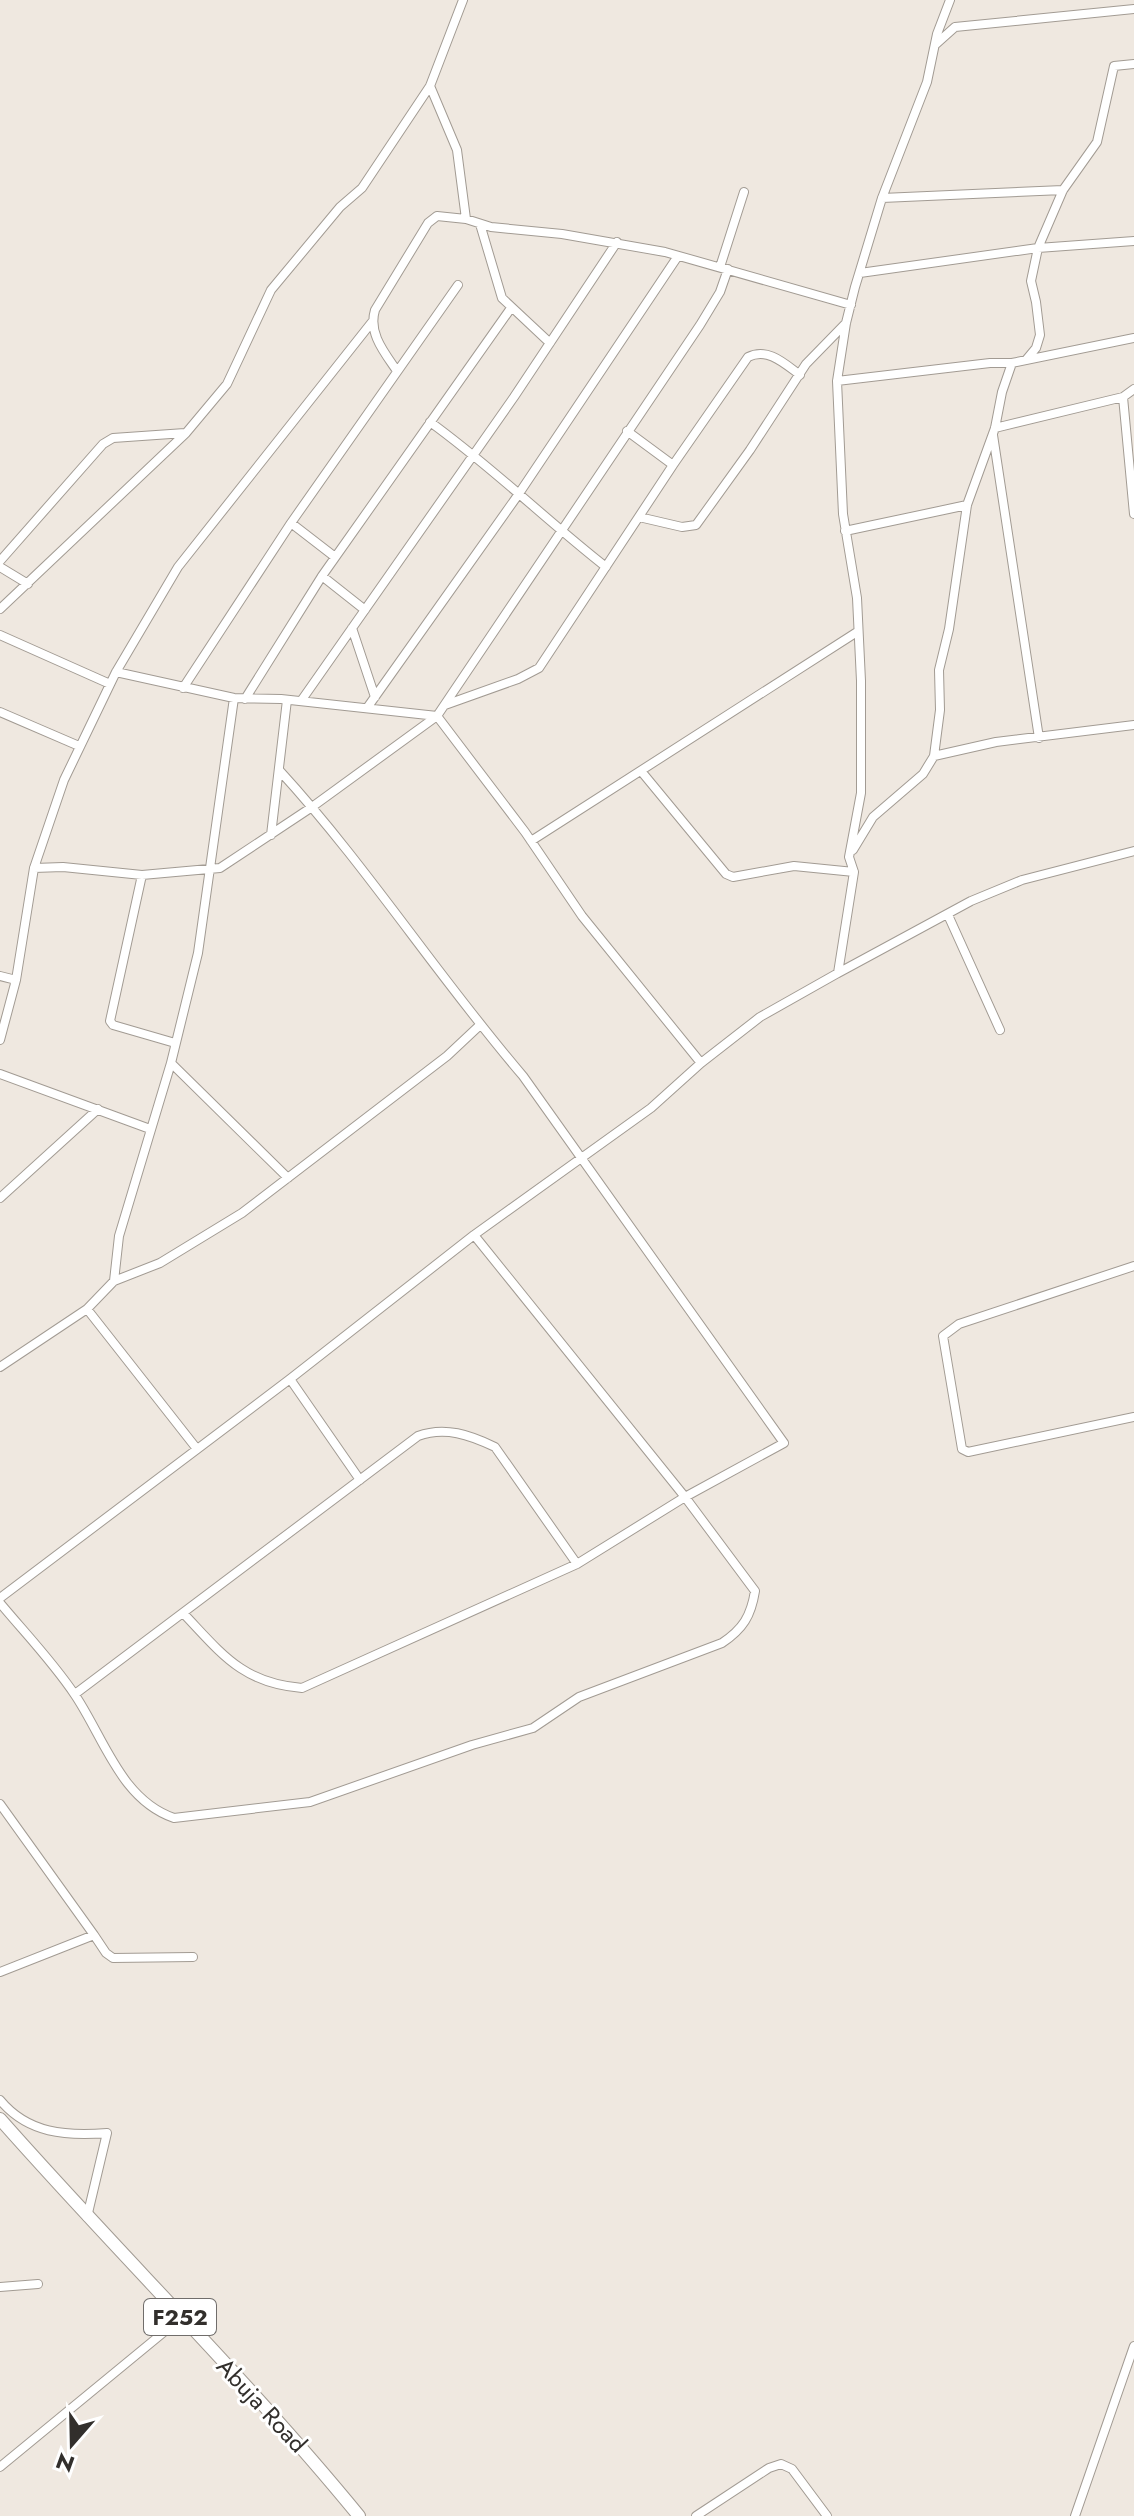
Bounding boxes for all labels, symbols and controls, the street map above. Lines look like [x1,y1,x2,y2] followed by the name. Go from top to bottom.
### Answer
[144,2299,216,2335] road number: F252
[209,2350,315,2460] street label: Abuja Road
[32,2404,112,2484] north arrow
[51,2445,79,2481] text: N

